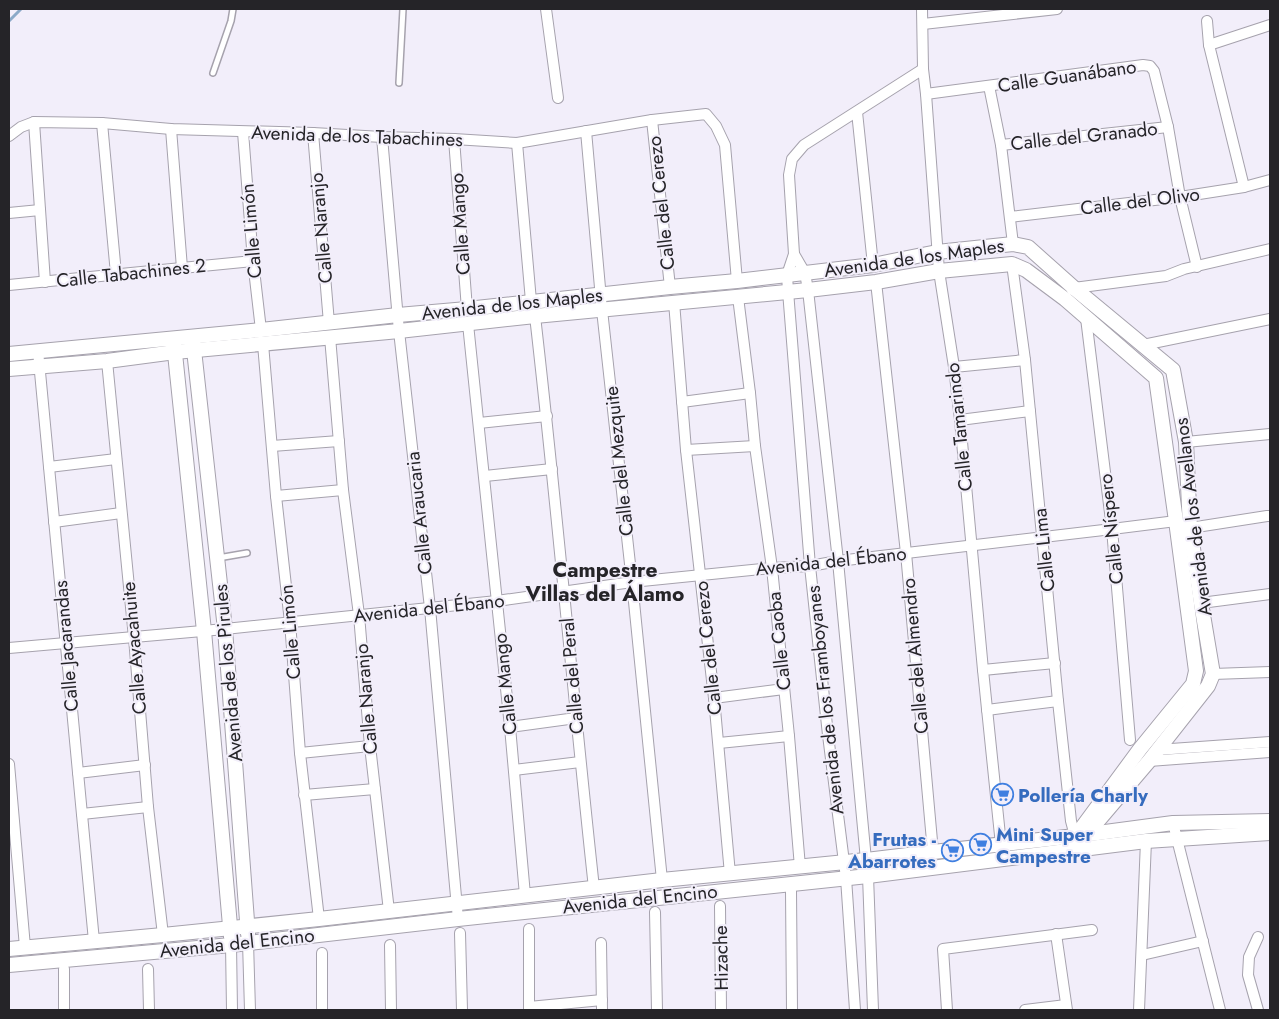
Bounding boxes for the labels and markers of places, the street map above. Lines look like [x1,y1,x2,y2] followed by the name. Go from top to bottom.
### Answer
[1018,782,1149,809] place label: Pollería Charly
[990,783,1014,807] supermarket icon: Pollería Charly
[996,821,1093,870] place label: Mini Super Campestre
[847,826,937,875] place label: Frutas - Abarrotes
[968,833,992,857] supermarket icon: Mini Super Campestre
[940,838,964,862] supermarket icon: Frutas - Abarrotes

